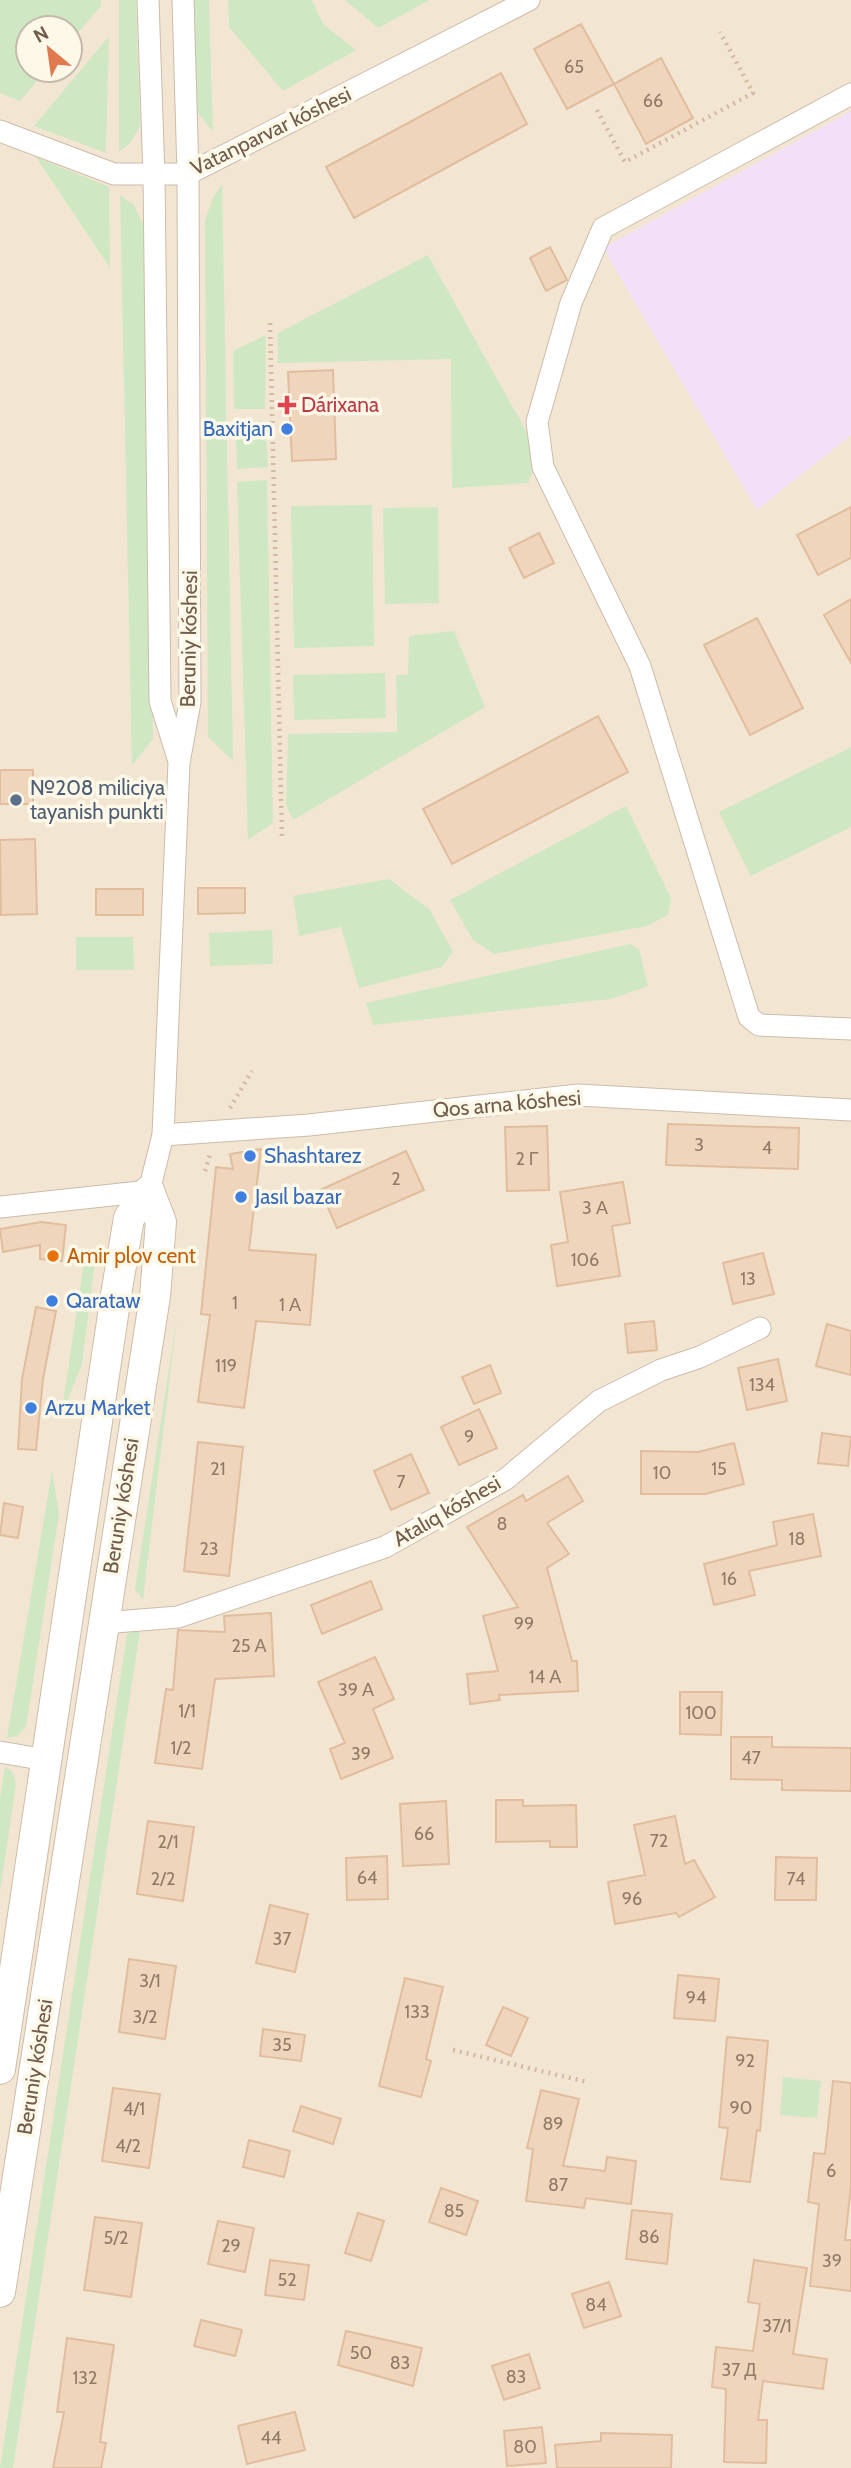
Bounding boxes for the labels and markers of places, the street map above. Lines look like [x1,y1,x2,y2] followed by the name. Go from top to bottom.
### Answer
[301,392,379,417] place label: Dárixana
[279,397,295,413] marker: Dárixana
[203,416,273,442] place label: Baxitjan
[279,421,295,437] marker: Baxitjan
[30,775,165,824] place label: №208 miliciya tayanish punkti
[8,792,24,808] marker: №208 miliciya tayanish punkti
[264,1143,362,1168] place label: Shashtarez
[242,1148,258,1164] marker: Shashtarez
[254,1184,342,1209] place label: Jasıl bazar
[233,1189,249,1205] marker: Jasıl bazar
[67,1243,196,1268] place label: Amir plov cent
[45,1248,61,1264] marker: Amir plov cent
[66,1288,141,1313] place label: Qarataw
[44,1293,60,1309] marker: Qarataw
[45,1395,151,1420] place label: Arzu Market
[23,1400,39,1416] marker: Arzu Market

